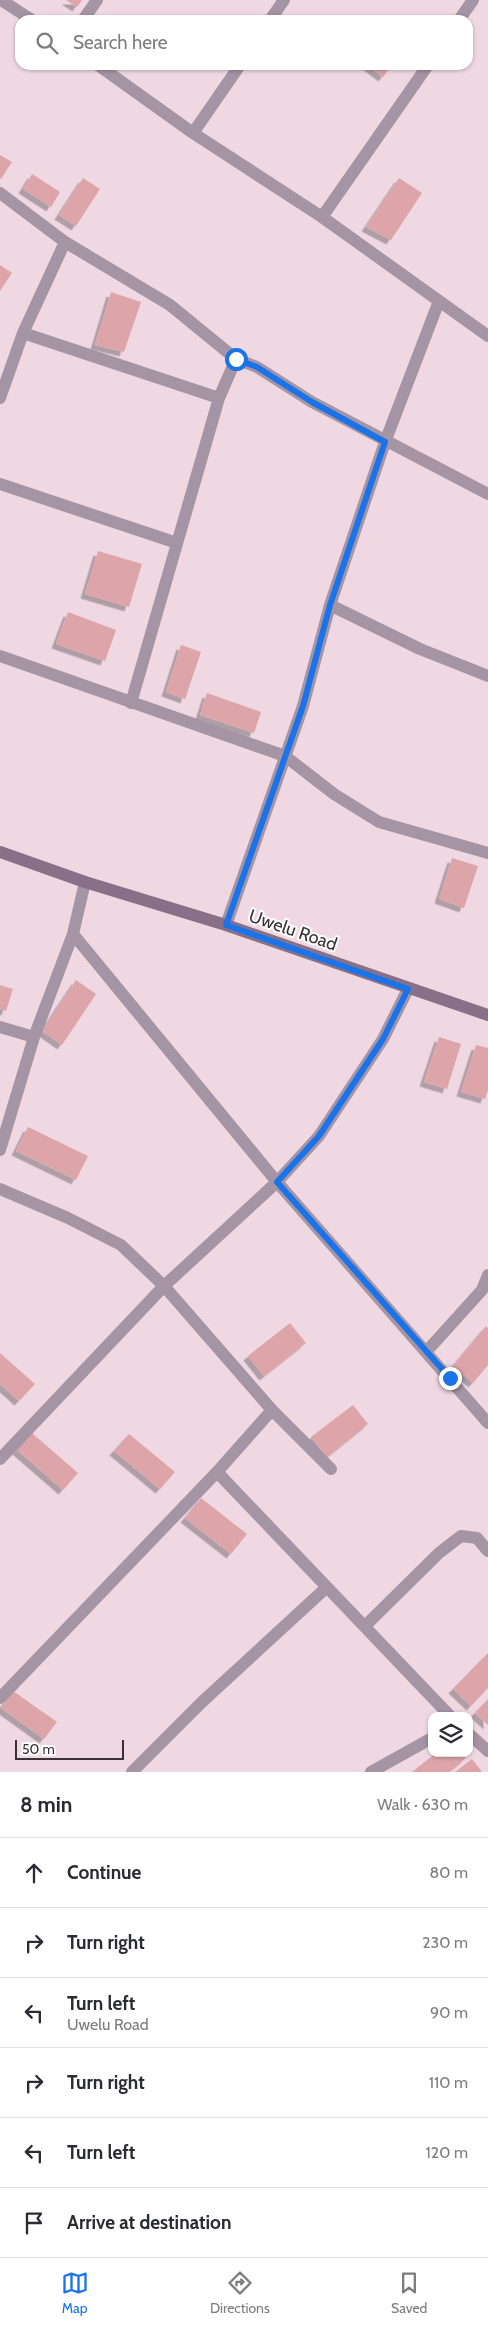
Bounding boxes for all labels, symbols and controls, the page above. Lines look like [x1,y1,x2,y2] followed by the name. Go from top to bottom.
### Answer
[15,15,473,70] search box
[33,29,61,57] icon: search
[73,31,167,54] text: Search here
[225,348,248,371] route start
[246,905,340,955] street label: Uwelu Road
[439,1367,462,1390] route end
[428,1712,473,1757] map controls
[428,1712,473,1757] button: layers
[15,1737,124,1760] scale bar
[22,1740,55,1758] text: 50 m
[20,1792,72,1817] text: 8 min
[377,1795,468,1814] text: Walk · 630 m
[20,1859,48,1887] icon: ahead
[67,1861,141,1884] text: Continue
[430,1863,468,1882] text: 80 m
[20,1929,48,1957] icon: right
[67,1931,145,1954] text: Turn right
[422,1933,468,1952] text: 230 m
[67,1992,135,2015] text: Turn left
[20,1999,48,2027] icon: left
[430,2003,468,2022] text: 90 m
[67,2015,149,2034] text: Uwelu Road
[20,2069,48,2097] icon: right
[67,2071,145,2094] text: Turn right
[429,2073,468,2092] text: 110 m
[20,2139,48,2167] icon: left
[67,2141,135,2164] text: Turn left
[426,2143,468,2162] text: 120 m
[20,2209,48,2237] icon: arrive
[67,2211,231,2234] text: Arrive at destination
[61,2269,89,2317] tab: Map
[210,2269,270,2317] tab: Directions
[391,2269,427,2317] tab: Saved

